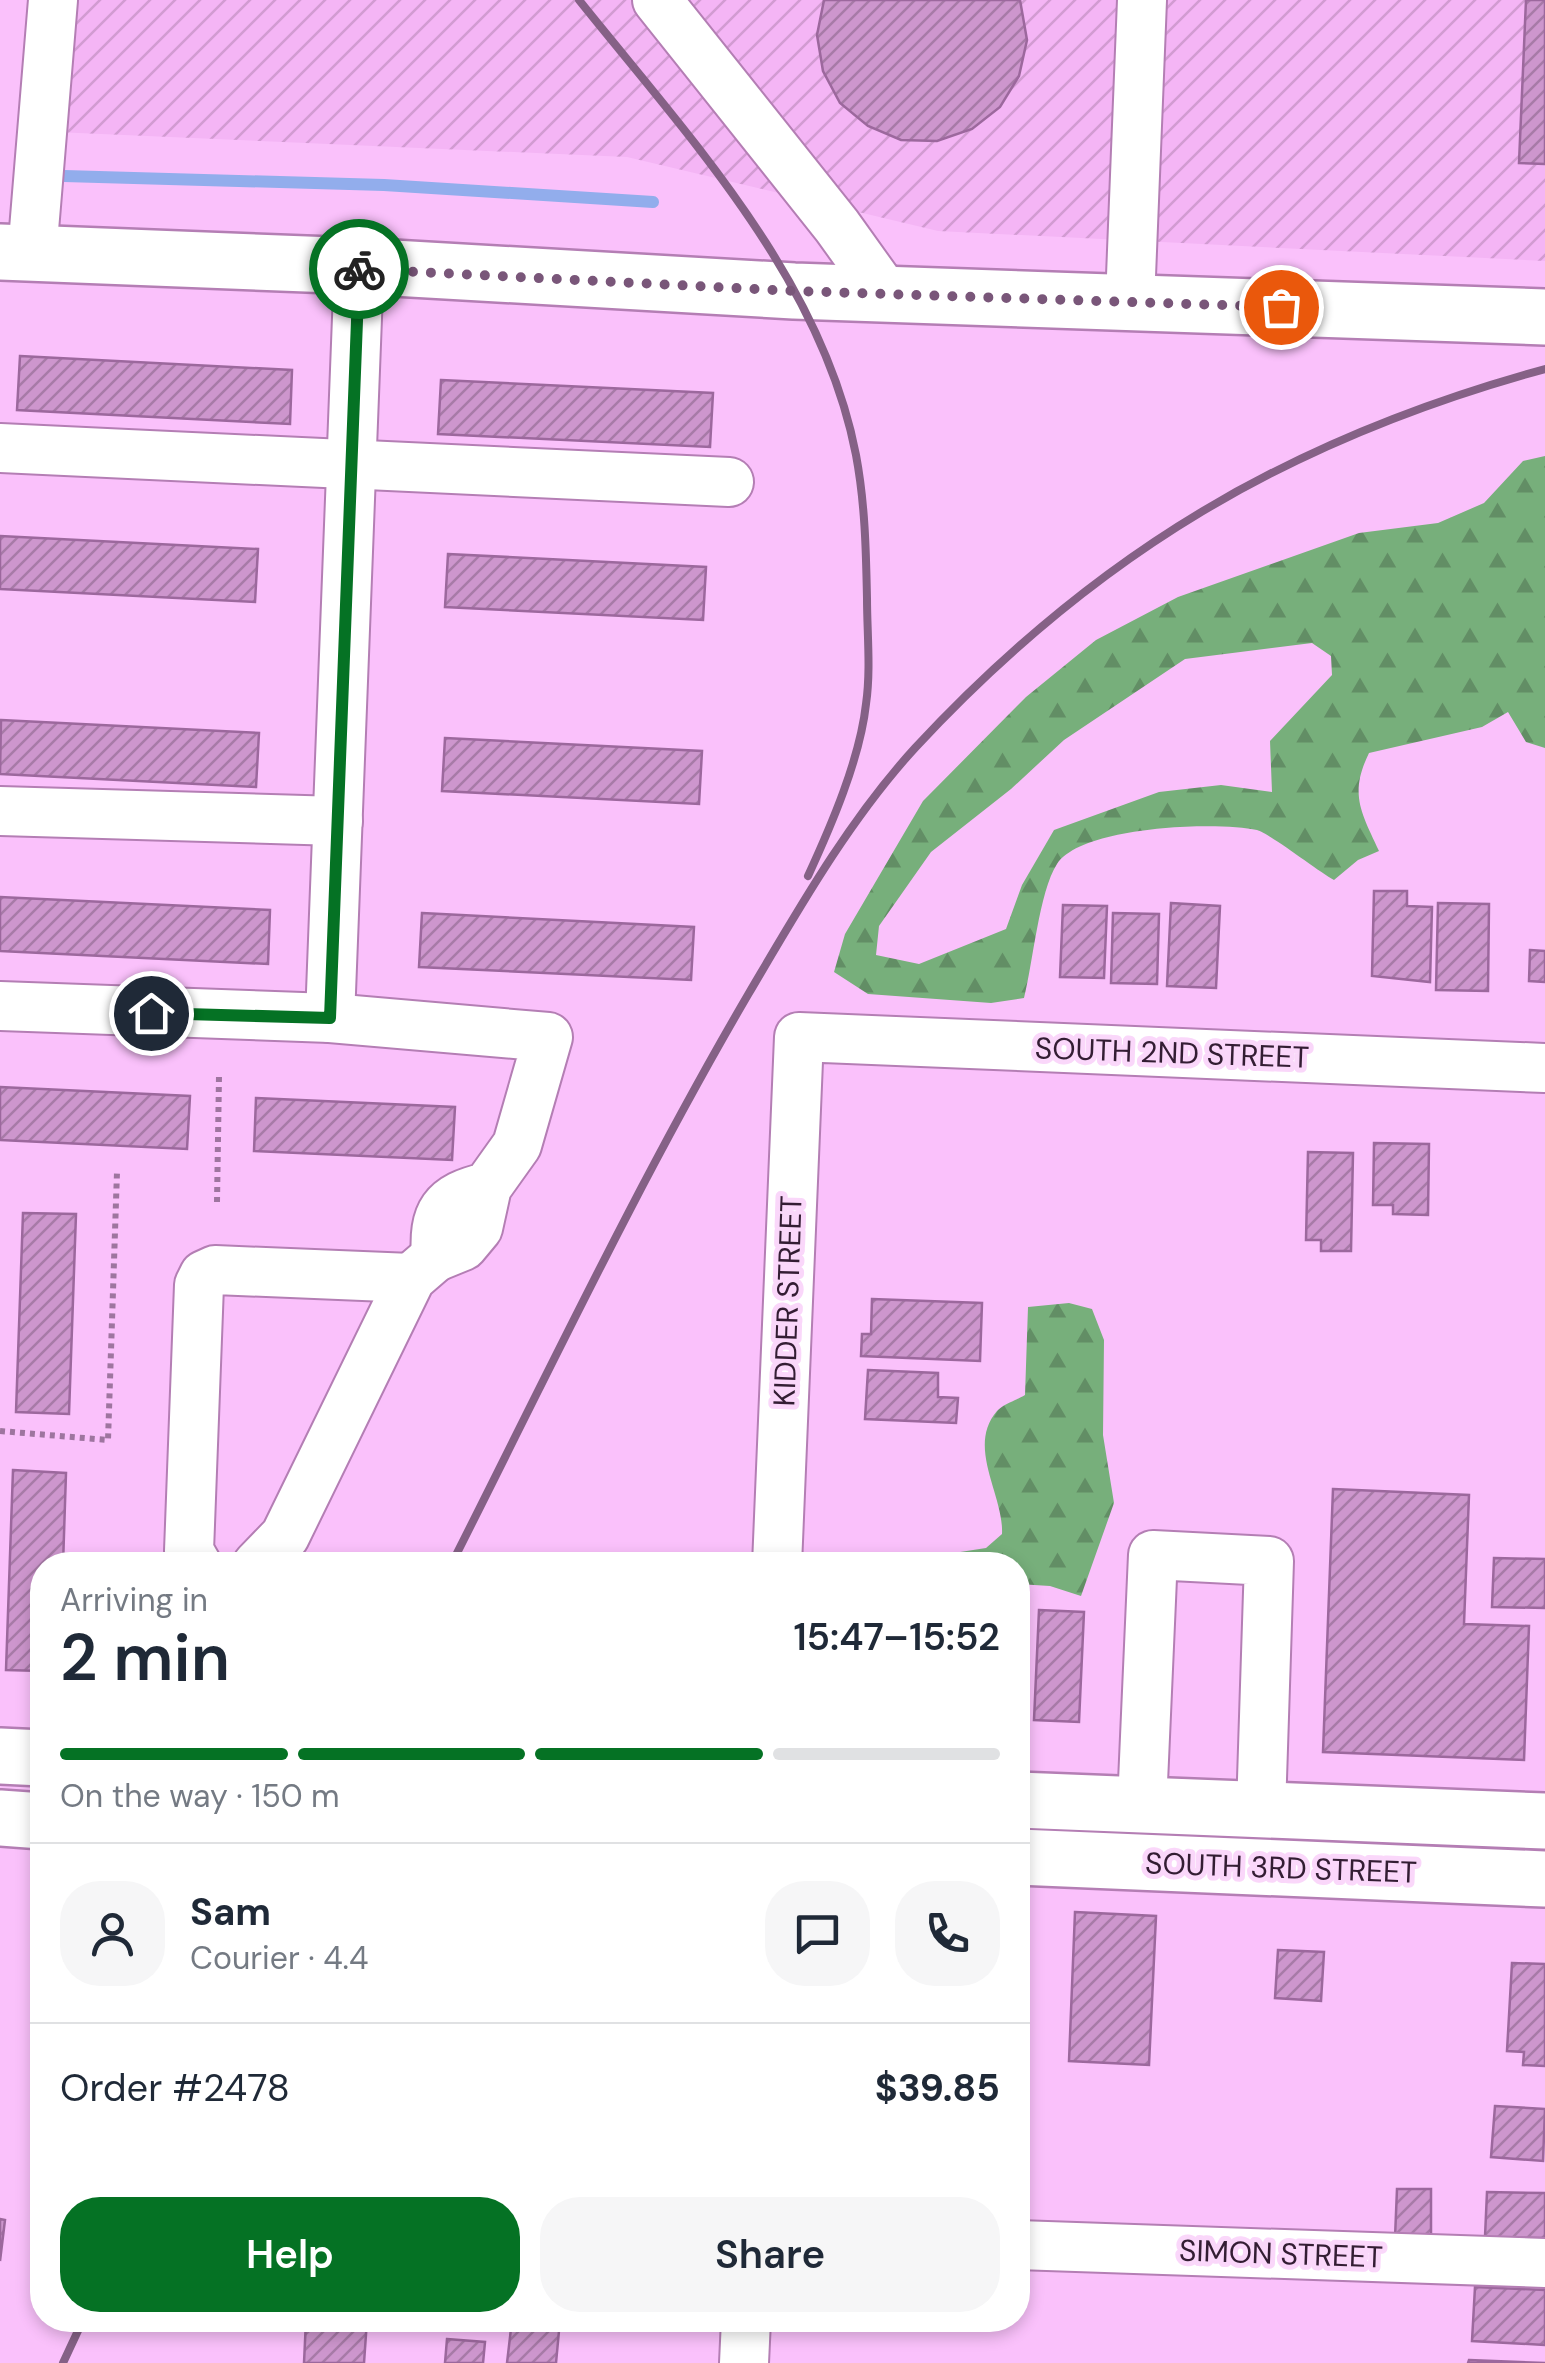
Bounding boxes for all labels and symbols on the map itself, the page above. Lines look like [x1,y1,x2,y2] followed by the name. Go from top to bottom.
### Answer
[309,219,409,319] courier
[1239,265,1324,350] pin
[109,971,194,1056] pin
[1034,1028,1310,1077] street label: SOUTH 2ND STREET
[764,1195,811,1407] street label: KIDDER STREET
[1144,1843,1418,1892] street label: SOUTH 3RD STREET
[1178,2230,1384,2277] street label: SIMON STREET

